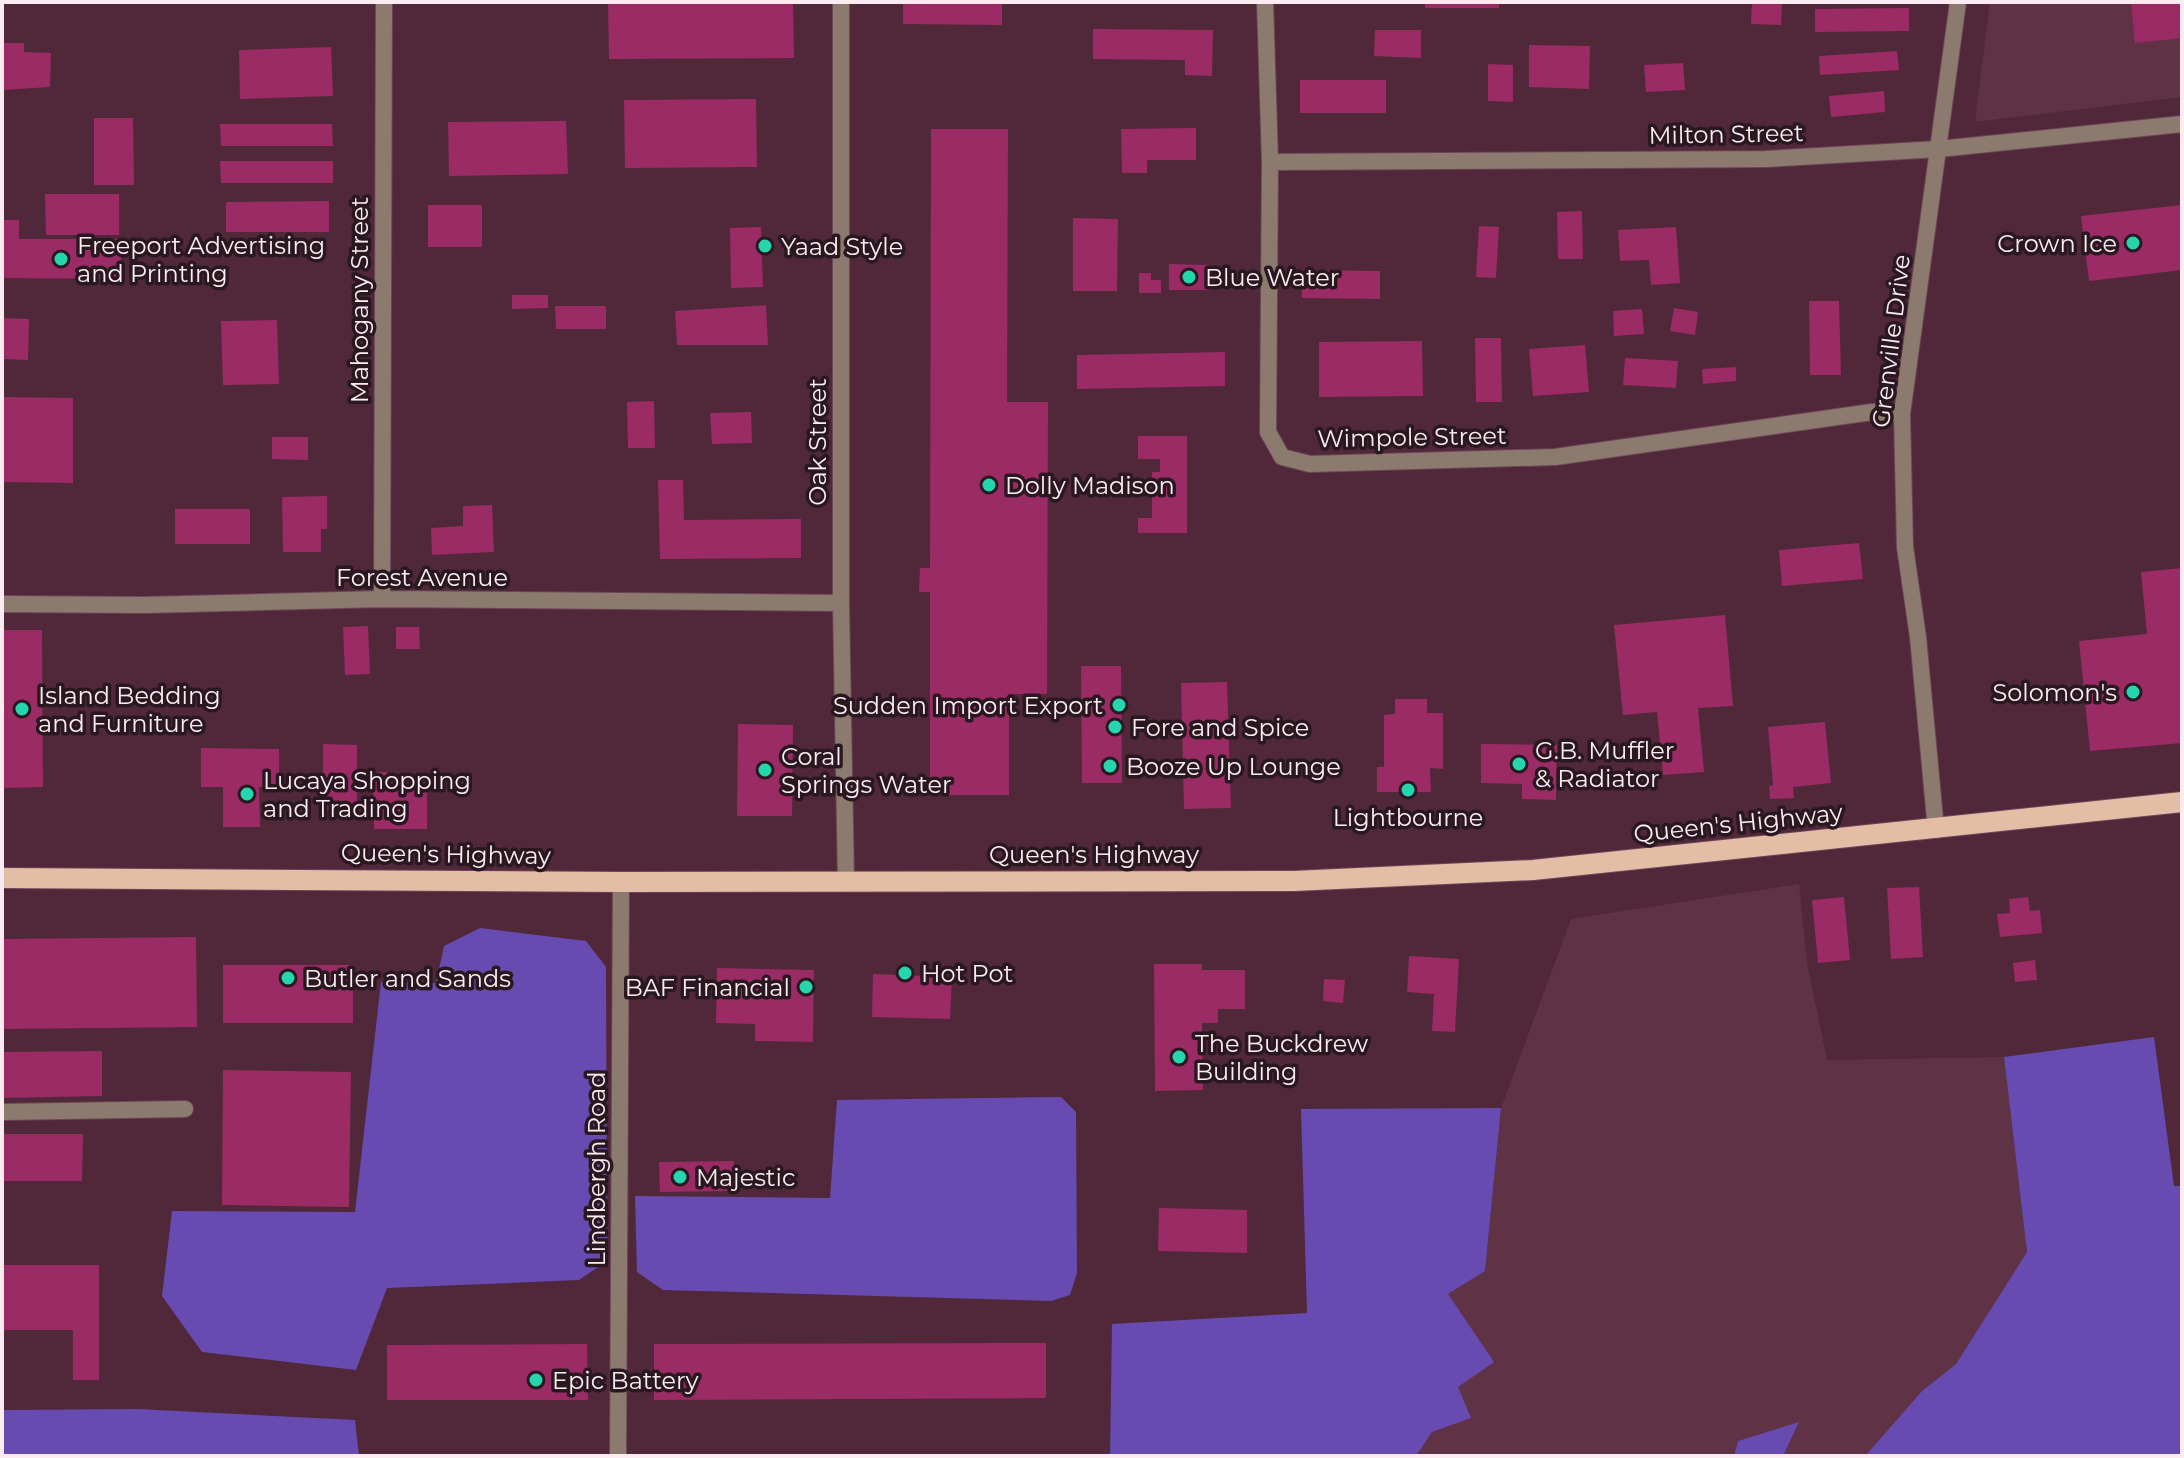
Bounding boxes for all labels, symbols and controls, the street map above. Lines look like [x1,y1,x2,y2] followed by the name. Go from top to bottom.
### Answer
[1648,118,1804,150] street label: Milton Street
[345,196,374,403] street label: Mahogany Street
[1997,229,2117,258] place label: Crown Ice
[77,231,325,288] place label: Freeport Advertising and Printing
[781,232,903,261] place label: Yaad Style
[2124,234,2142,252] marker: Crown Ice
[756,237,774,255] marker: Yaad Style
[52,250,70,268] marker: Freeport Advertising and Printing
[1866,253,1916,429] street label: Grenville Drive
[1205,263,1339,292] place label: Blue Water
[1180,268,1198,286] marker: Blue Water
[803,378,832,506] street label: Oak Street
[1317,421,1507,453] street label: Wimpole Street
[1005,471,1175,500] place label: Dolly Madison
[980,476,998,494] marker: Dolly Madison
[336,563,508,592] street label: Forest Avenue
[1992,678,2117,707] place label: Solomon's
[38,681,221,738] place label: Island Bedding and Furniture
[2124,683,2142,701] marker: Solomon's
[833,691,1103,720] place label: Sudden Import Export
[1110,696,1128,714] marker: Sudden Import Export
[13,700,31,718] marker: Island Bedding and Furniture
[1131,713,1309,742] place label: Fore and Spice
[1106,718,1124,736] marker: Fore and Spice
[1535,736,1674,793] place label: G.B. Muffler & Radiator
[781,742,952,799] place label: Coral Springs Water
[1126,752,1341,781] place label: Booze Up Lounge
[1510,755,1528,773] marker: G.B. Muffler & Radiator
[1101,757,1119,775] marker: Booze Up Lounge
[756,761,774,779] marker: Coral Springs Water
[263,766,471,823] place label: Lucaya Shopping and Trading
[1399,781,1417,799] marker: Lightbourne
[238,785,256,803] marker: Lucaya Shopping and Trading
[1632,798,1844,848] street label: Queen's Highway
[1333,803,1483,832] place label: Lightbourne
[341,838,551,870] street label: Queen's Highway
[989,840,1199,869] street label: Queen's Highway
[921,959,1014,988] place label: Hot Pot
[304,964,511,993] place label: Butler and Sands
[896,964,914,982] marker: Hot Pot
[279,969,297,987] marker: Butler and Sands
[625,973,790,1002] place label: BAF Financial
[797,978,815,996] marker: BAF Financial
[1195,1029,1368,1086] place label: The Buckdrew Building
[1170,1048,1188,1066] marker: The Buckdrew Building
[582,1072,611,1266] street label: Lindbergh Road
[696,1163,796,1192] place label: Majestic
[671,1168,689,1186] marker: Majestic
[552,1366,699,1395] place label: Epic Battery
[527,1371,545,1389] marker: Epic Battery

